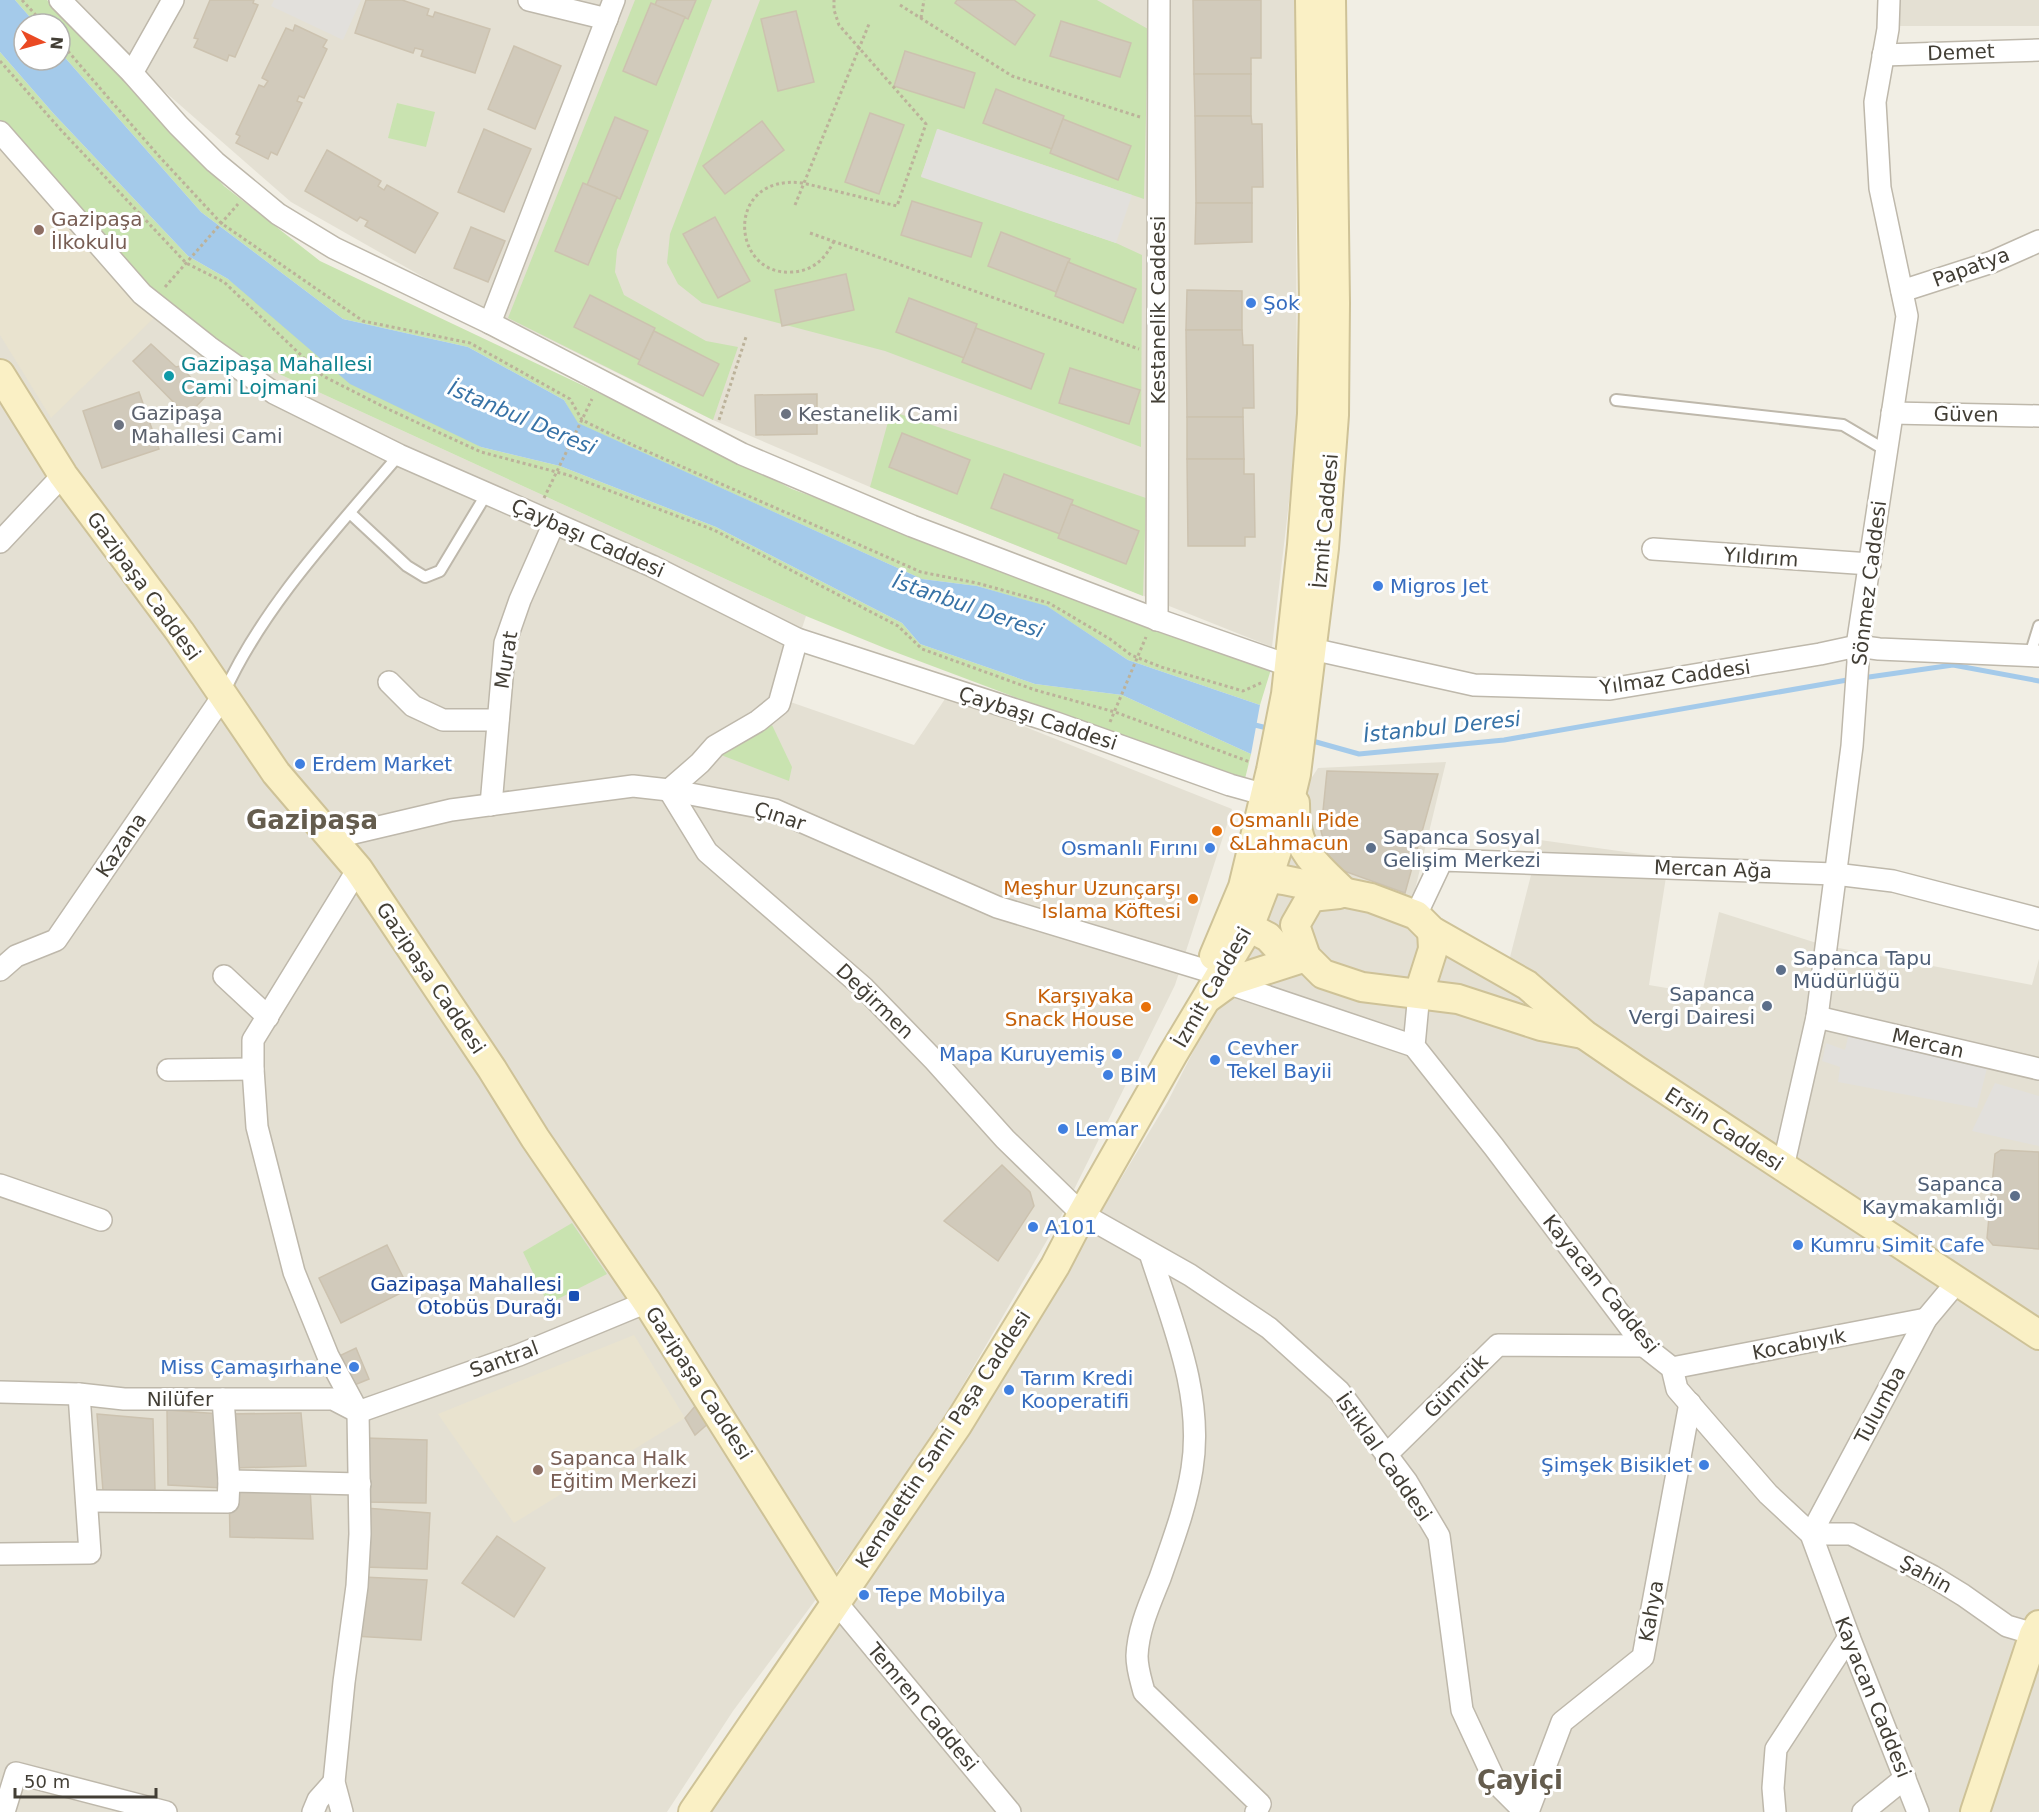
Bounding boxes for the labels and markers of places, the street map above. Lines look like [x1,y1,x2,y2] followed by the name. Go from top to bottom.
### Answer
[51,207,142,254] place label: Gazipaşa İlkokulu
[32,223,46,237] marker: Gazipaşa İlkokulu
[1263,291,1300,315] place label: Şok
[1244,296,1258,310] marker: Şok
[181,352,373,399] place label: Gazipaşa Mahallesi Cami Lojmani
[162,369,176,383] marker: Gazipaşa Mahallesi Cami Lojmani
[131,401,282,448] place label: Gazipaşa Mahallesi Cami
[798,402,958,426] place label: Kestanelik Cami
[779,407,793,421] marker: Kestanelik Cami
[112,418,126,432] marker: Gazipaşa Mahallesi Cami
[1390,574,1489,598] place label: Migros Jet
[1371,579,1385,593] marker: Migros Jet
[312,752,452,776] place label: Erdem Market
[293,757,307,771] marker: Erdem Market
[1229,808,1359,855] place label: Osmanlı Pide &Lahmacun
[1210,824,1224,838] marker: Osmanlı Pide &Lahmacun
[1383,825,1541,872] place label: Sapanca Sosyal Gelişim Merkezi
[1061,836,1198,860] place label: Osmanlı Fırını
[1203,841,1217,855] marker: Osmanlı Fırını
[1364,841,1378,855] marker: Sapanca Sosyal Gelişim Merkezi
[1003,876,1181,923] place label: Meşhur Uzunçarşı Islama Köftesi
[1186,892,1200,906] marker: Meşhur Uzunçarşı Islama Köftesi
[1793,946,1932,993] place label: Sapanca Tapu Müdürlüğü
[1774,963,1788,977] marker: Sapanca Tapu Müdürlüğü
[1629,982,1755,1029] place label: Sapanca Vergi Dairesi
[1005,984,1134,1031] place label: Karşıyaka Snack House
[1760,999,1774,1013] marker: Sapanca Vergi Dairesi
[1139,1000,1153,1014] marker: Karşıyaka Snack House
[1226,1036,1332,1083] place label: Cevher Tekel Bayii
[939,1042,1105,1066] place label: Mapa Kuruyemiş
[1110,1047,1124,1061] marker: Mapa Kuruyemiş
[1208,1053,1222,1067] marker: Cevher Tekel Bayii
[1120,1063,1157,1087] place label: BİM
[1101,1068,1115,1082] marker: BİM
[1075,1117,1139,1141] place label: Lemar
[1056,1122,1070,1136] marker: Lemar
[1862,1172,2003,1219] place label: Sapanca Kaymakamlığı
[2008,1189,2022,1203] marker: Sapanca Kaymakamlığı
[1045,1215,1097,1239] place label: A101
[1026,1220,1040,1234] marker: A101
[1810,1233,1985,1257] place label: Kumru Simit Cafe
[1791,1238,1805,1252] marker: Kumru Simit Cafe
[370,1272,562,1319] place label: Gazipaşa Mahallesi Otobüs Durağı
[567,1289,581,1303] marker: Gazipaşa Mahallesi Otobüs Durağı
[160,1355,342,1379] place label: Miss Çamaşırhane
[347,1360,361,1374] marker: Miss Çamaşırhane
[1020,1366,1133,1413] place label: Tarım Kredi Kooperatifi
[1002,1383,1016,1397] marker: Tarım Kredi Kooperatifi
[550,1446,697,1493] place label: Sapanca Halk Eğitim Merkezi
[1541,1453,1692,1477] place label: Şimşek Bisiklet
[1697,1458,1711,1472] marker: Şimşek Bisiklet
[531,1463,545,1477] marker: Sapanca Halk Eğitim Merkezi
[875,1583,1006,1607] place label: Tepe Mobilya
[857,1588,871,1602] marker: Tepe Mobilya

